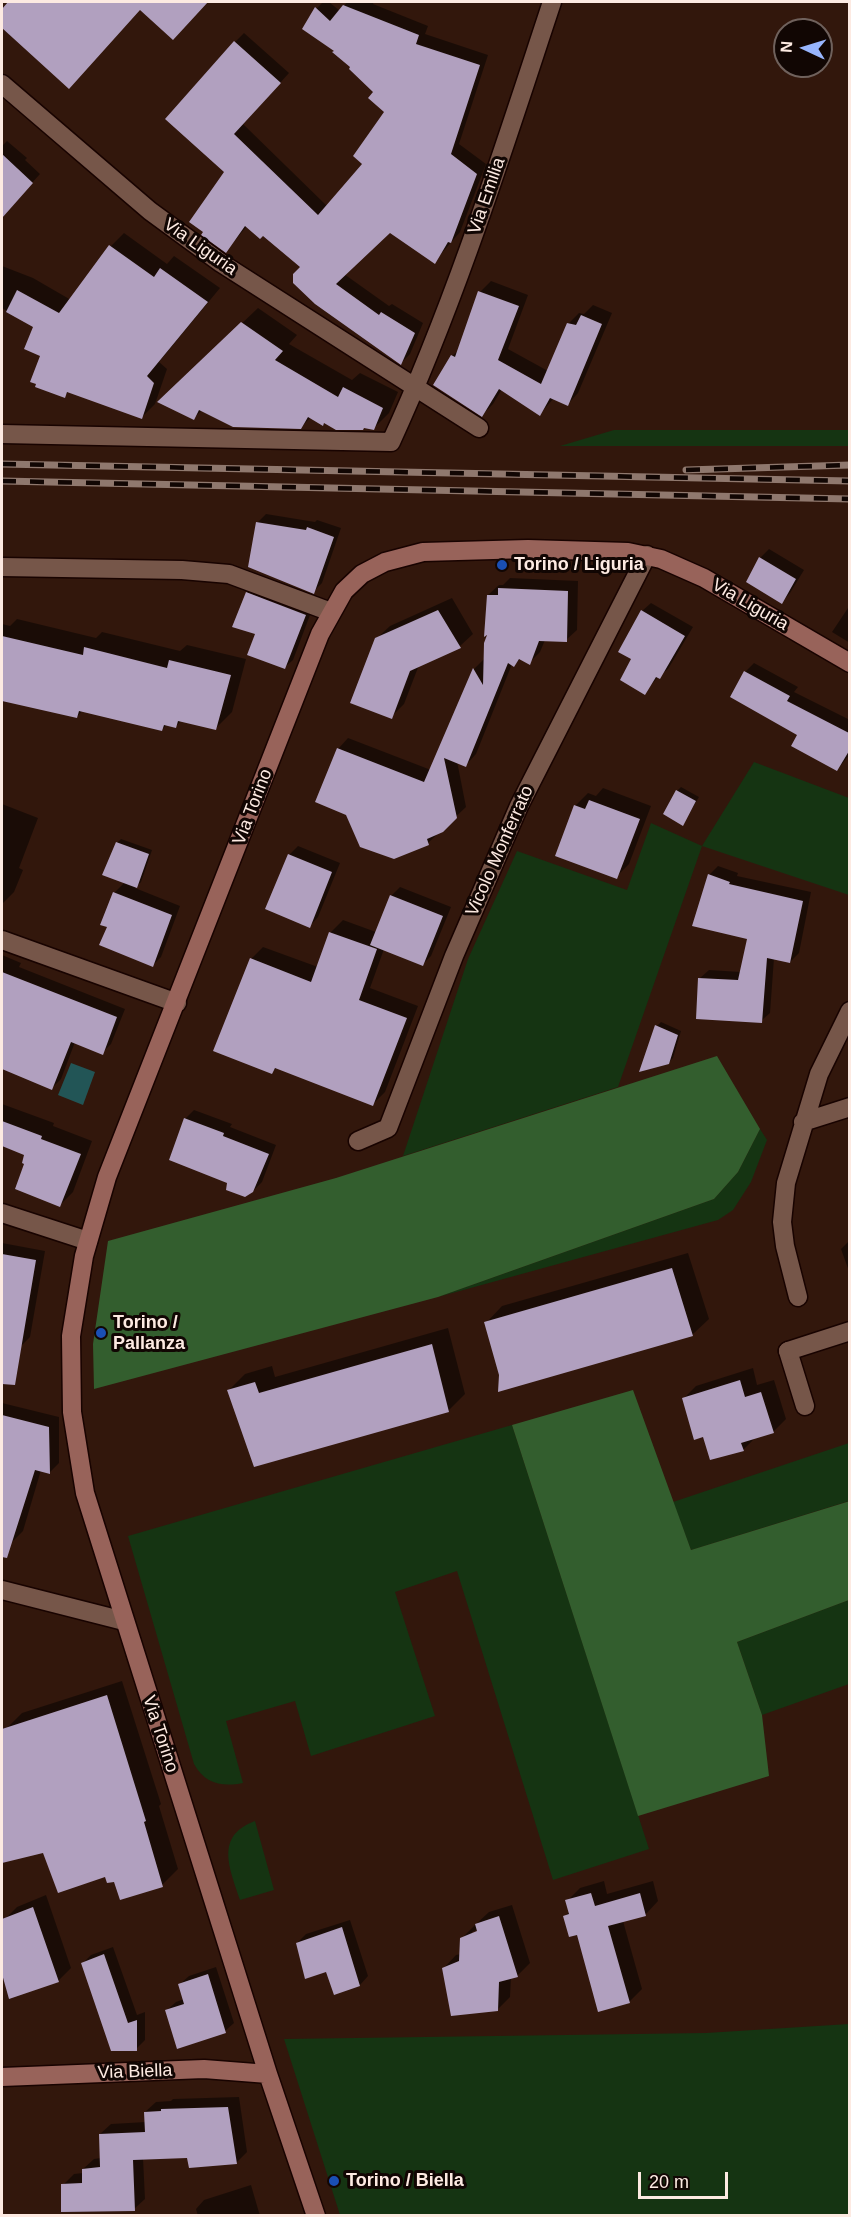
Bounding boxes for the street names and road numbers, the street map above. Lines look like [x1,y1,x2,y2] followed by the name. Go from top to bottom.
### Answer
[464,155,510,237] street label: Via Emilia
[159,214,241,280] street label: Via Liguria
[708,574,792,636] street label: Via Liguria
[229,766,277,848] street label: Via Torino
[462,782,538,920] street label: Vicolo Monferrato
[137,1693,183,1775] street label: Via Torino
[97,2060,173,2084] street label: Via Biella

